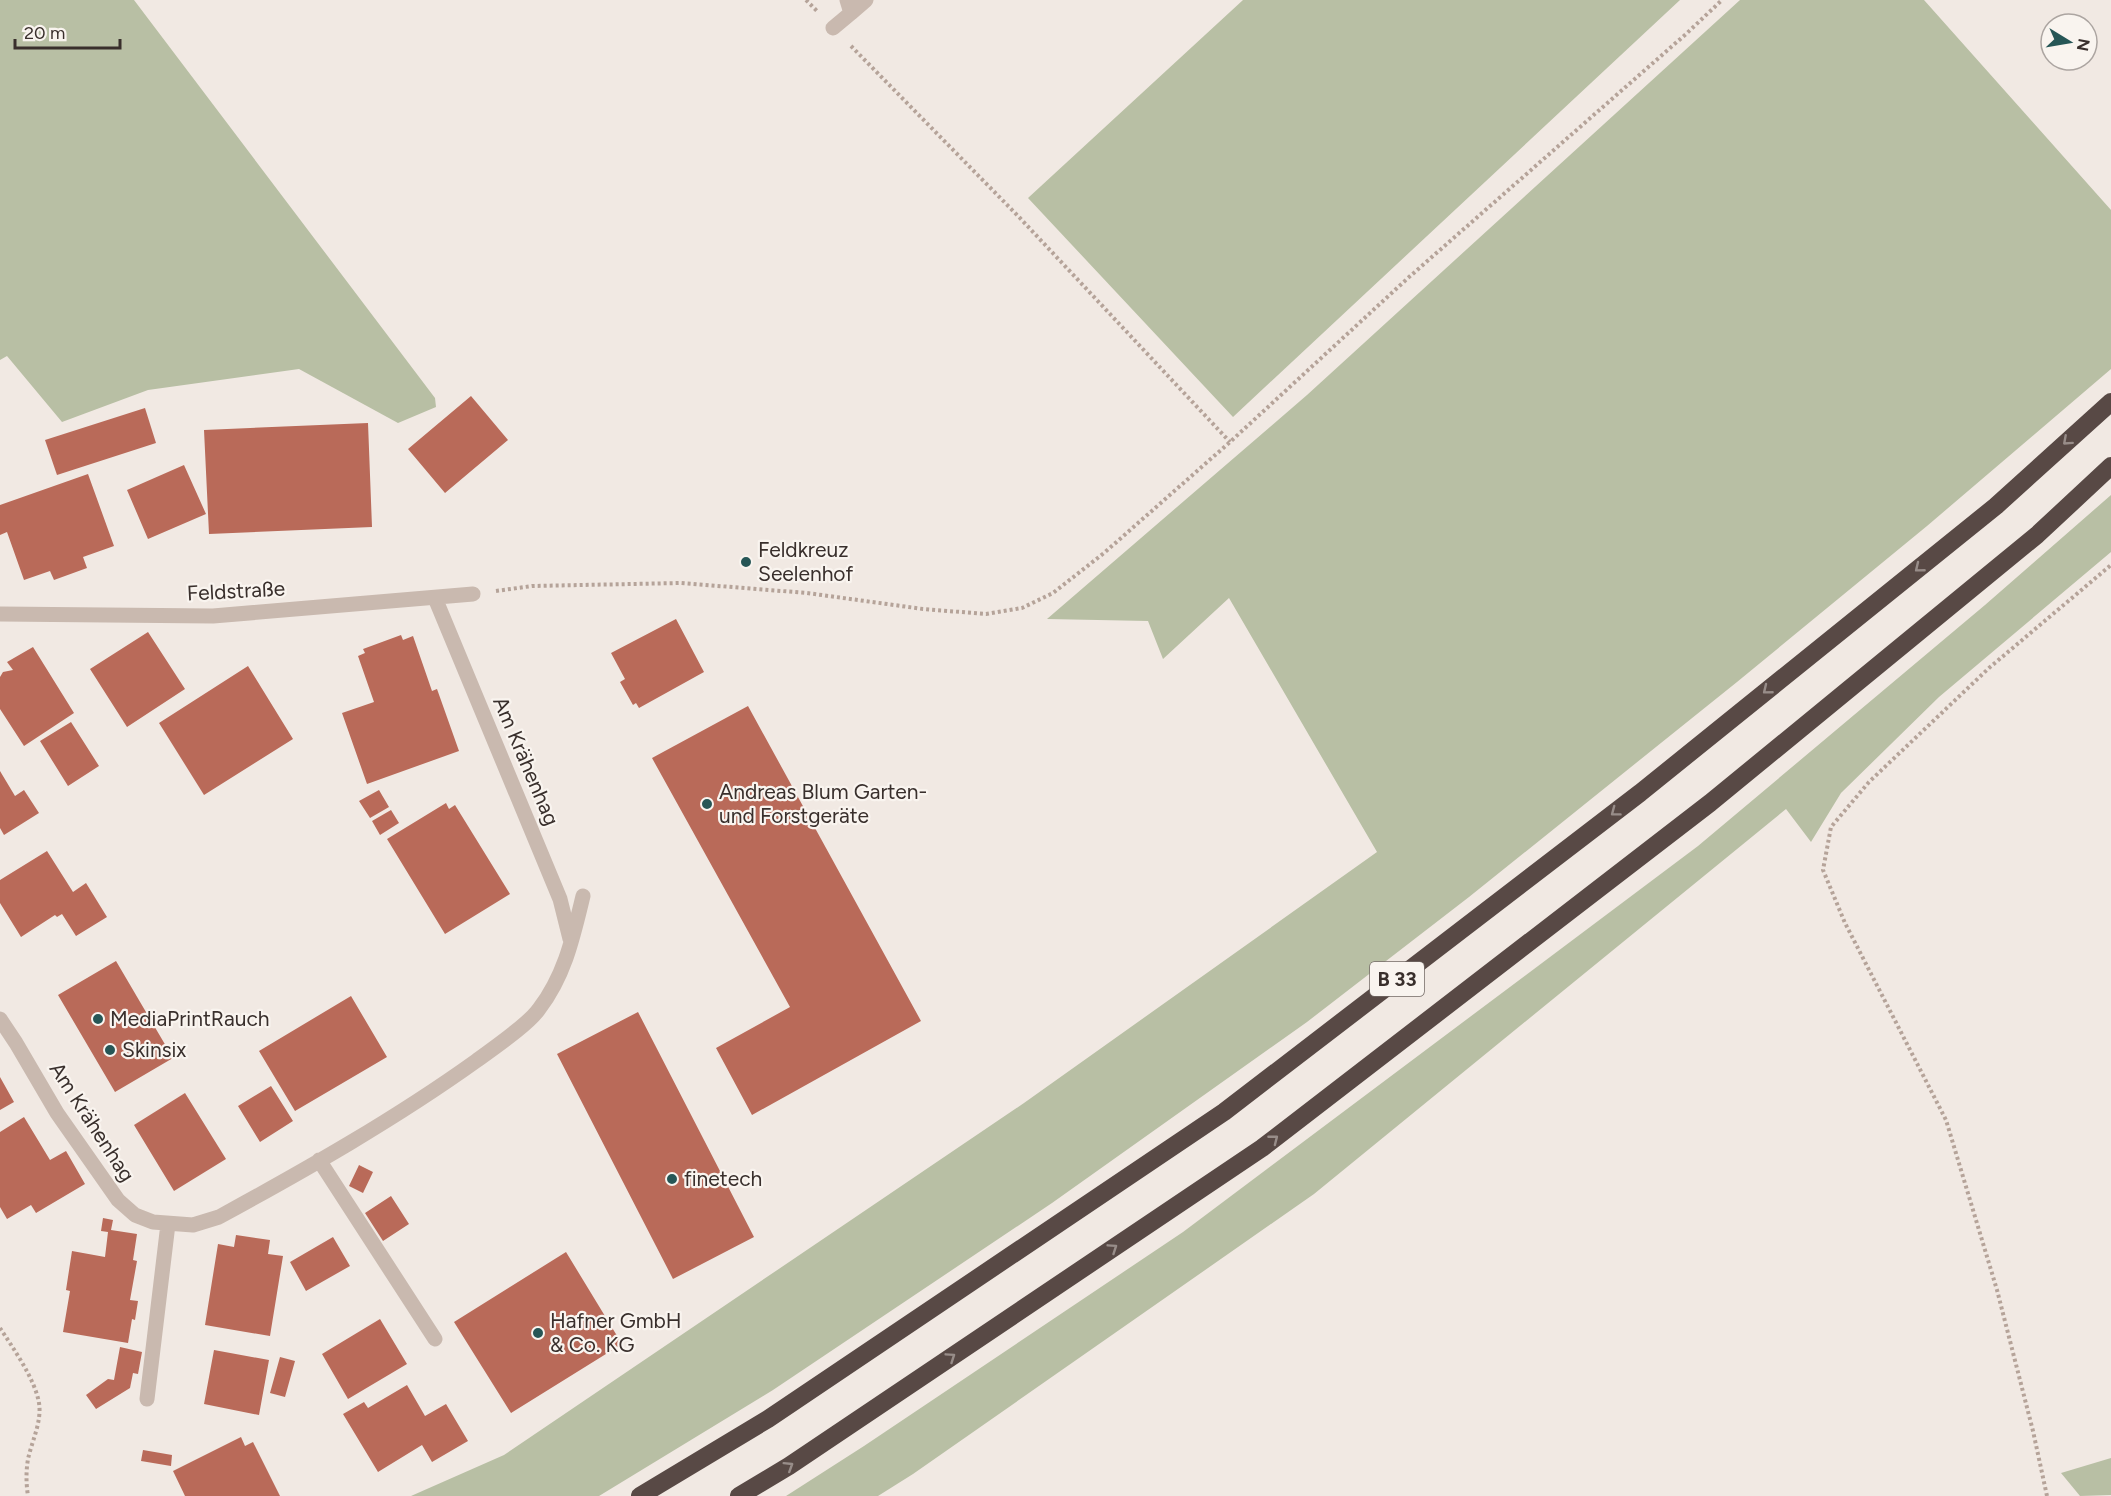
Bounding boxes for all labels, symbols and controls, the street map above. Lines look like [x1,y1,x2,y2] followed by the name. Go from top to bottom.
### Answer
[15,12,120,50] scale bar
[2039,12,2099,72] north arrow
[24,22,65,44] text: 20 m
[2073,37,2094,53] text: N
[2064,434,2074,445] one-way arrow
[758,537,854,586] place label: Feldkreuz Seelenhof
[739,555,753,569] marker: Feldkreuz Seelenhof
[1915,560,1926,571] one-way arrow
[186,575,286,606] street label: Feldstraße
[1763,683,1774,694] one-way arrow
[488,693,565,829] street label: Am Krähenhag
[719,779,927,828] place label: Andreas Blum Garten- und Forstgeräte
[700,797,714,811] marker: Andreas Blum Garten- und Forstgeräte
[1611,805,1622,816] one-way arrow
[1370,962,1424,996] road number: B 33
[110,1006,269,1031] place label: MediaPrintRauch
[91,1012,105,1026] marker: MediaPrintRauch
[122,1037,186,1062] place label: Skinsix
[103,1043,117,1057] marker: Skinsix
[44,1057,140,1186] street label: Am Krähenhag
[1268,1135,1279,1146] one-way arrow
[684,1166,762,1191] place label: finetech
[665,1172,679,1186] marker: finetech
[1106,1244,1117,1255] one-way arrow
[550,1308,682,1357] place label: Hafner GmbH & Co. KG
[531,1326,545,1340] marker: Hafner GmbH & Co. KG
[944,1353,955,1364] one-way arrow
[783,1461,793,1473] one-way arrow

